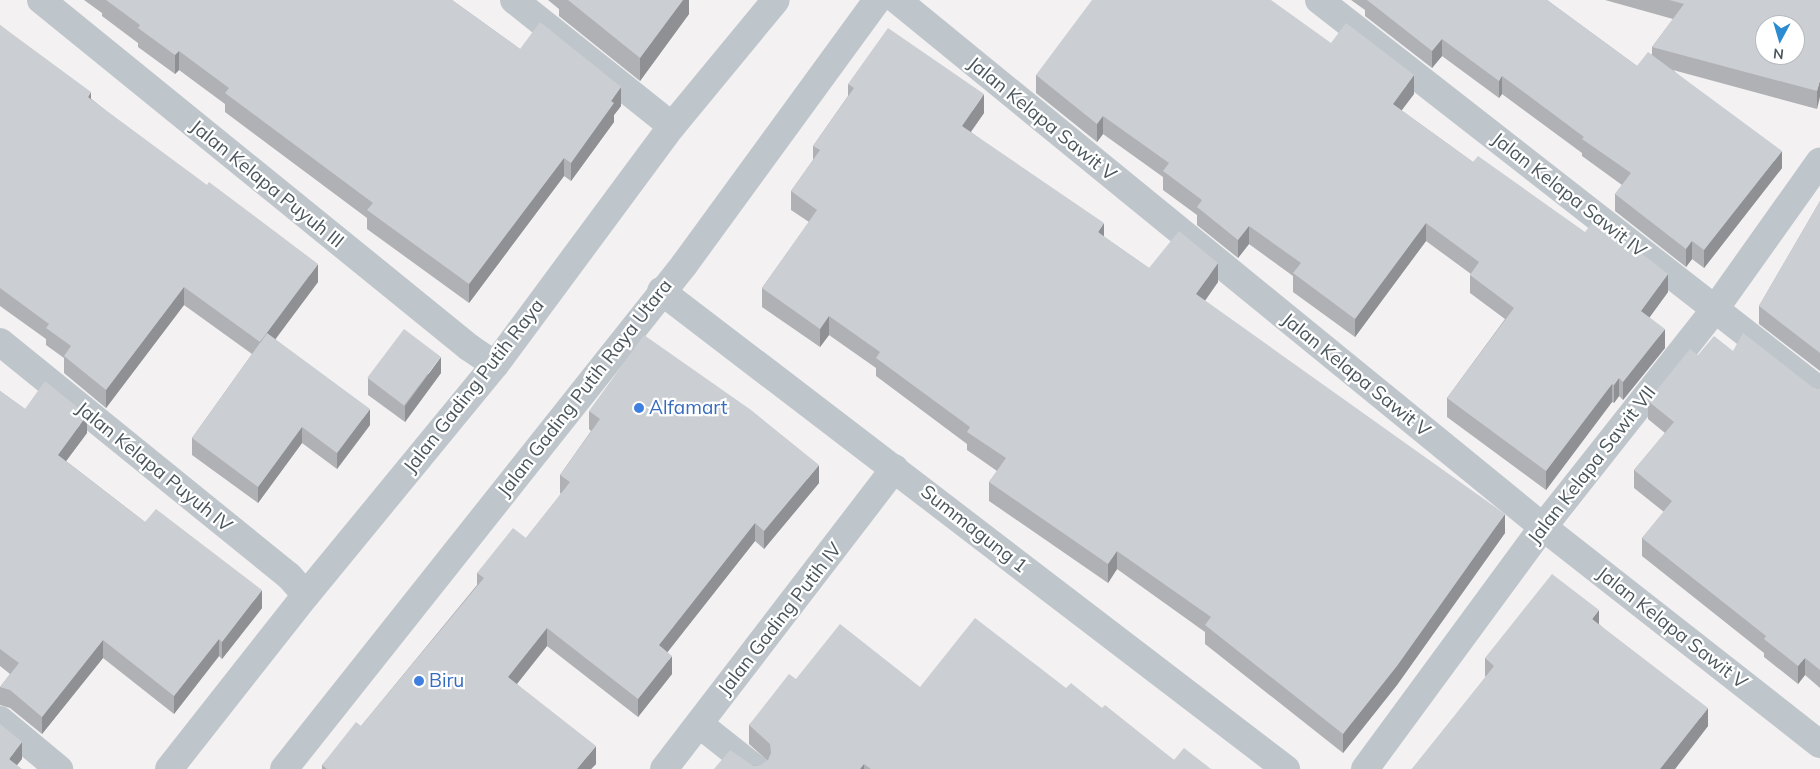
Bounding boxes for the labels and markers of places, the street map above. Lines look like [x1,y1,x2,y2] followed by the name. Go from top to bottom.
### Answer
[649,397,727,419] place label: Alfamart
[633,402,645,414] marker: Alfamart
[429,670,464,692] place label: Biru
[413,675,425,687] marker: Biru

